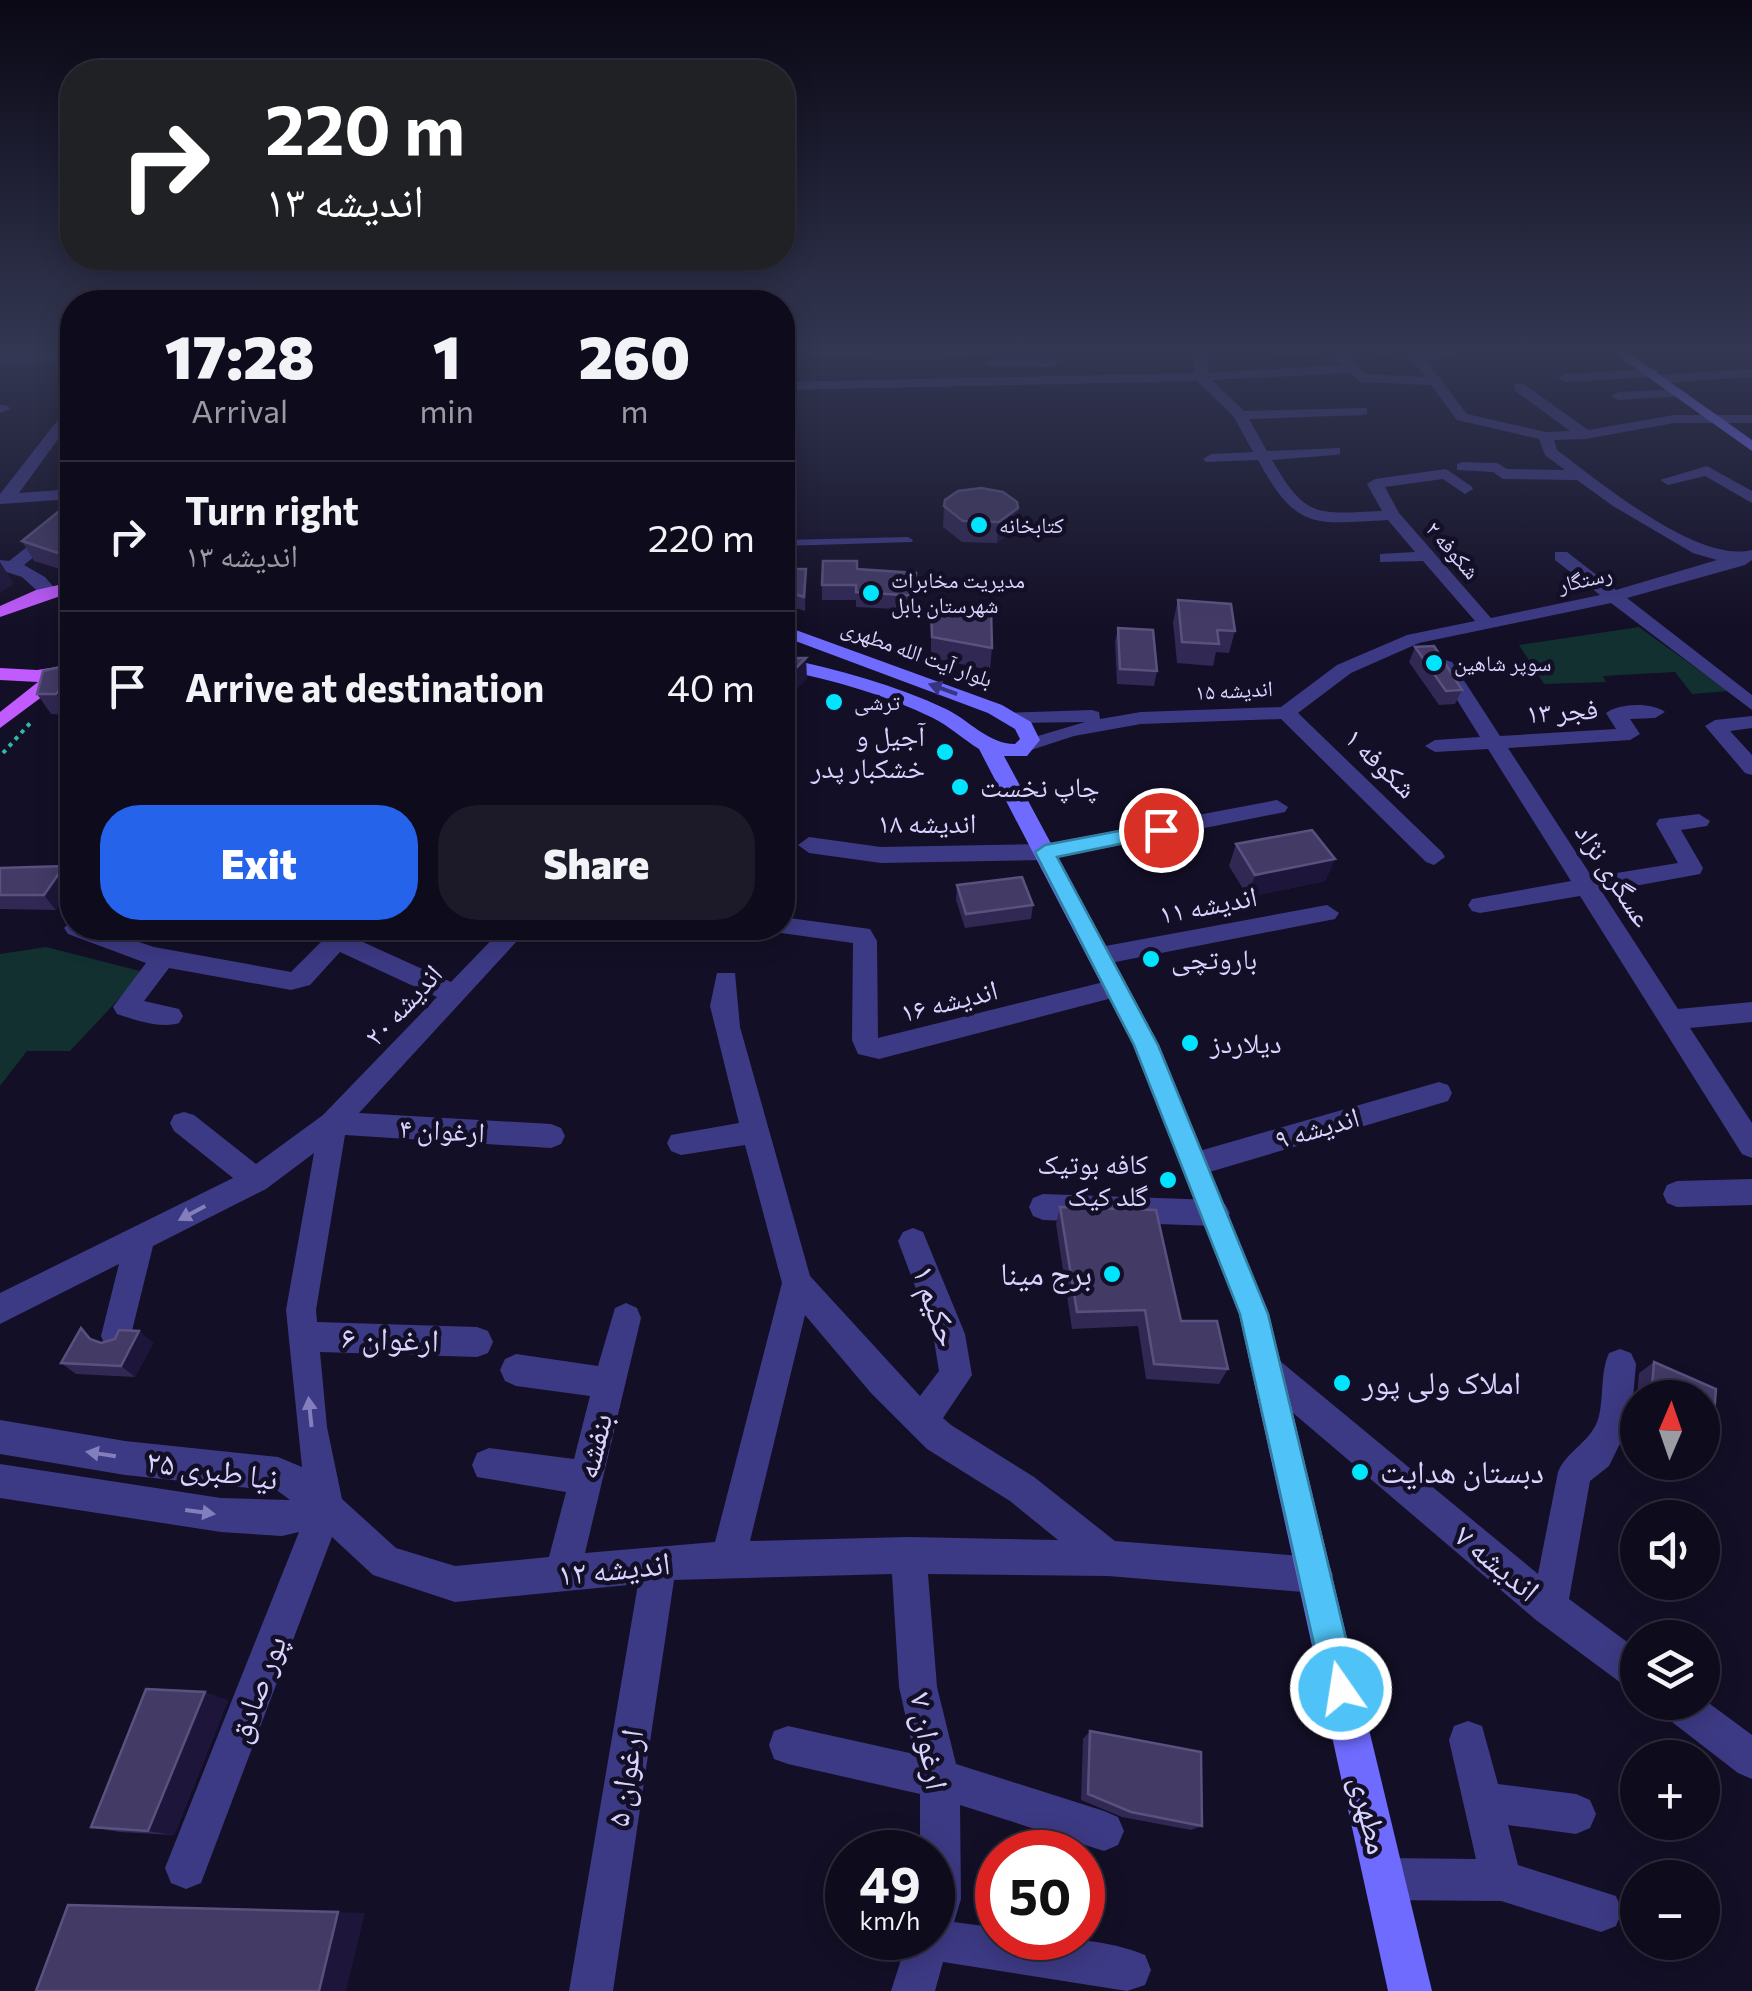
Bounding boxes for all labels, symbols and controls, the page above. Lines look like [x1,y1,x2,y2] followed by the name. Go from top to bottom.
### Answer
[265,84,465,169] text: 220 m
[100,100,230,230] icon: right
[265,171,424,226] text: اندیشه ١٣
[165,318,315,391] text: 17:28
[433,318,461,391] text: 1
[579,318,690,391] text: 260
[191,390,288,430] text: Arrival
[419,390,474,430] text: min
[620,390,648,430] text: m
[185,486,359,533] text: Turn right
[100,509,155,564] icon: right
[999,511,1064,538] place label: کتابخانه
[648,513,755,560] text: 220 m
[968,514,990,536] marker: کتابخانه
[1421,515,1486,584] street label: شکوفه ۲
[185,534,298,574] text: اندیشه ١٣
[1554,559,1615,598] street label: رستگار
[891,566,1025,619] place label: مدیریت مخابرات شهرستان بابل
[860,582,882,604] marker: مدیریت مخابرات شهرستان بابل
[838,613,996,693] street label: بلوار آیت الله مطهری
[1454,649,1551,677] place label: سوپر شاهین
[1423,652,1445,674] marker: سوپر شاهین
[100,659,155,714] icon: arrive
[185,663,544,710] text: Arrive at destination
[667,663,755,710] text: 40 m
[1194,674,1274,705] street label: اندیشه ۱۵
[927,681,957,696] one-way arrow
[854,688,901,716] place label: ترشی
[823,691,845,713] marker: ترشی
[1525,691,1599,729] street label: فجر ۱۳
[810,718,926,785] place label: آجیل و خشکبار پدر
[1339,720,1425,805] street label: شکوفه ۱
[934,741,956,763] marker: آجیل و خشکبار پدر
[980,769,1100,804] place label: چاپ نخست
[949,776,971,798] marker: چاپ نخست
[1119,788,1204,873] pin
[1134,803,1189,858] icon: arrive
[100,805,418,920] button: Exit
[438,805,755,920] button: Share
[878,805,976,839] street label: اندیشه ۱۸
[1568,816,1661,933] street label: عسگری نژاد
[1156,878,1260,931] street label: اندیشه ۱۱
[1171,941,1257,977] place label: باروتچی
[1140,948,1162,970] marker: باروتچی
[356,957,449,1052] street label: اندیشه ۲۰
[897,972,1001,1029] street label: اندیشه ۱۶
[1209,1025,1281,1059] place label: دیلاردز
[1179,1032,1201,1054] marker: دیلاردز
[1271,1099,1363,1156] street label: اندیشه ۹
[398,1110,486,1149] street label: ارغوان ۴
[1037,1146,1148,1212] place label: کافه بوتیک گلد کیک
[1157,1169,1179,1191] marker: کافه بوتیک گلد کیک
[177,1204,206,1221] one-way arrow
[1000,1252,1092,1294] place label: برج مینا
[902,1259,970,1353] street label: حکیم ۱
[1101,1263,1123,1285] marker: برج مینا
[340,1315,440,1360] street label: ارغوان ۶
[1361,1361,1521,1403] place label: املاک ولی پور
[1331,1372,1353,1394] marker: املاک ولی پور
[1620,1380,1720,1480] north arrow
[1620,1380,1720,1960] map controls
[302,1396,318,1428] one-way arrow
[565,1409,619,1482] street label: بنفشه
[144,1439,281,1498] street label: نیا طبری ۲۵
[85,1446,117,1461] one-way arrow
[1380,1450,1544,1491] place label: دبستان هدایت
[1349,1461,1371,1483] marker: دبستان هدایت
[1620,1500,1720,1600] button: sound
[185,1505,216,1521] one-way arrow
[1448,1514,1549,1609] street label: اندیشه ۷
[555,1541,672,1593] street label: اندیشه ۱۲
[1620,1620,1720,1720] button: layers
[216,1629,296,1748] street label: پور صادق
[1289,1637,1393,1741] position arrow
[902,1689,959,1793] street label: ارغوان ۷
[596,1726,651,1829] street label: ارغوان ۵
[1620,1740,1720,1840] button: +
[1343,1771,1400,1858] street label: مطهری
[975,1830,1105,1960] speed limit sign: 50
[859,1852,921,1913] text: 49
[1620,1860,1720,1960] button: −
[860,1905,920,1935] text: km/h

